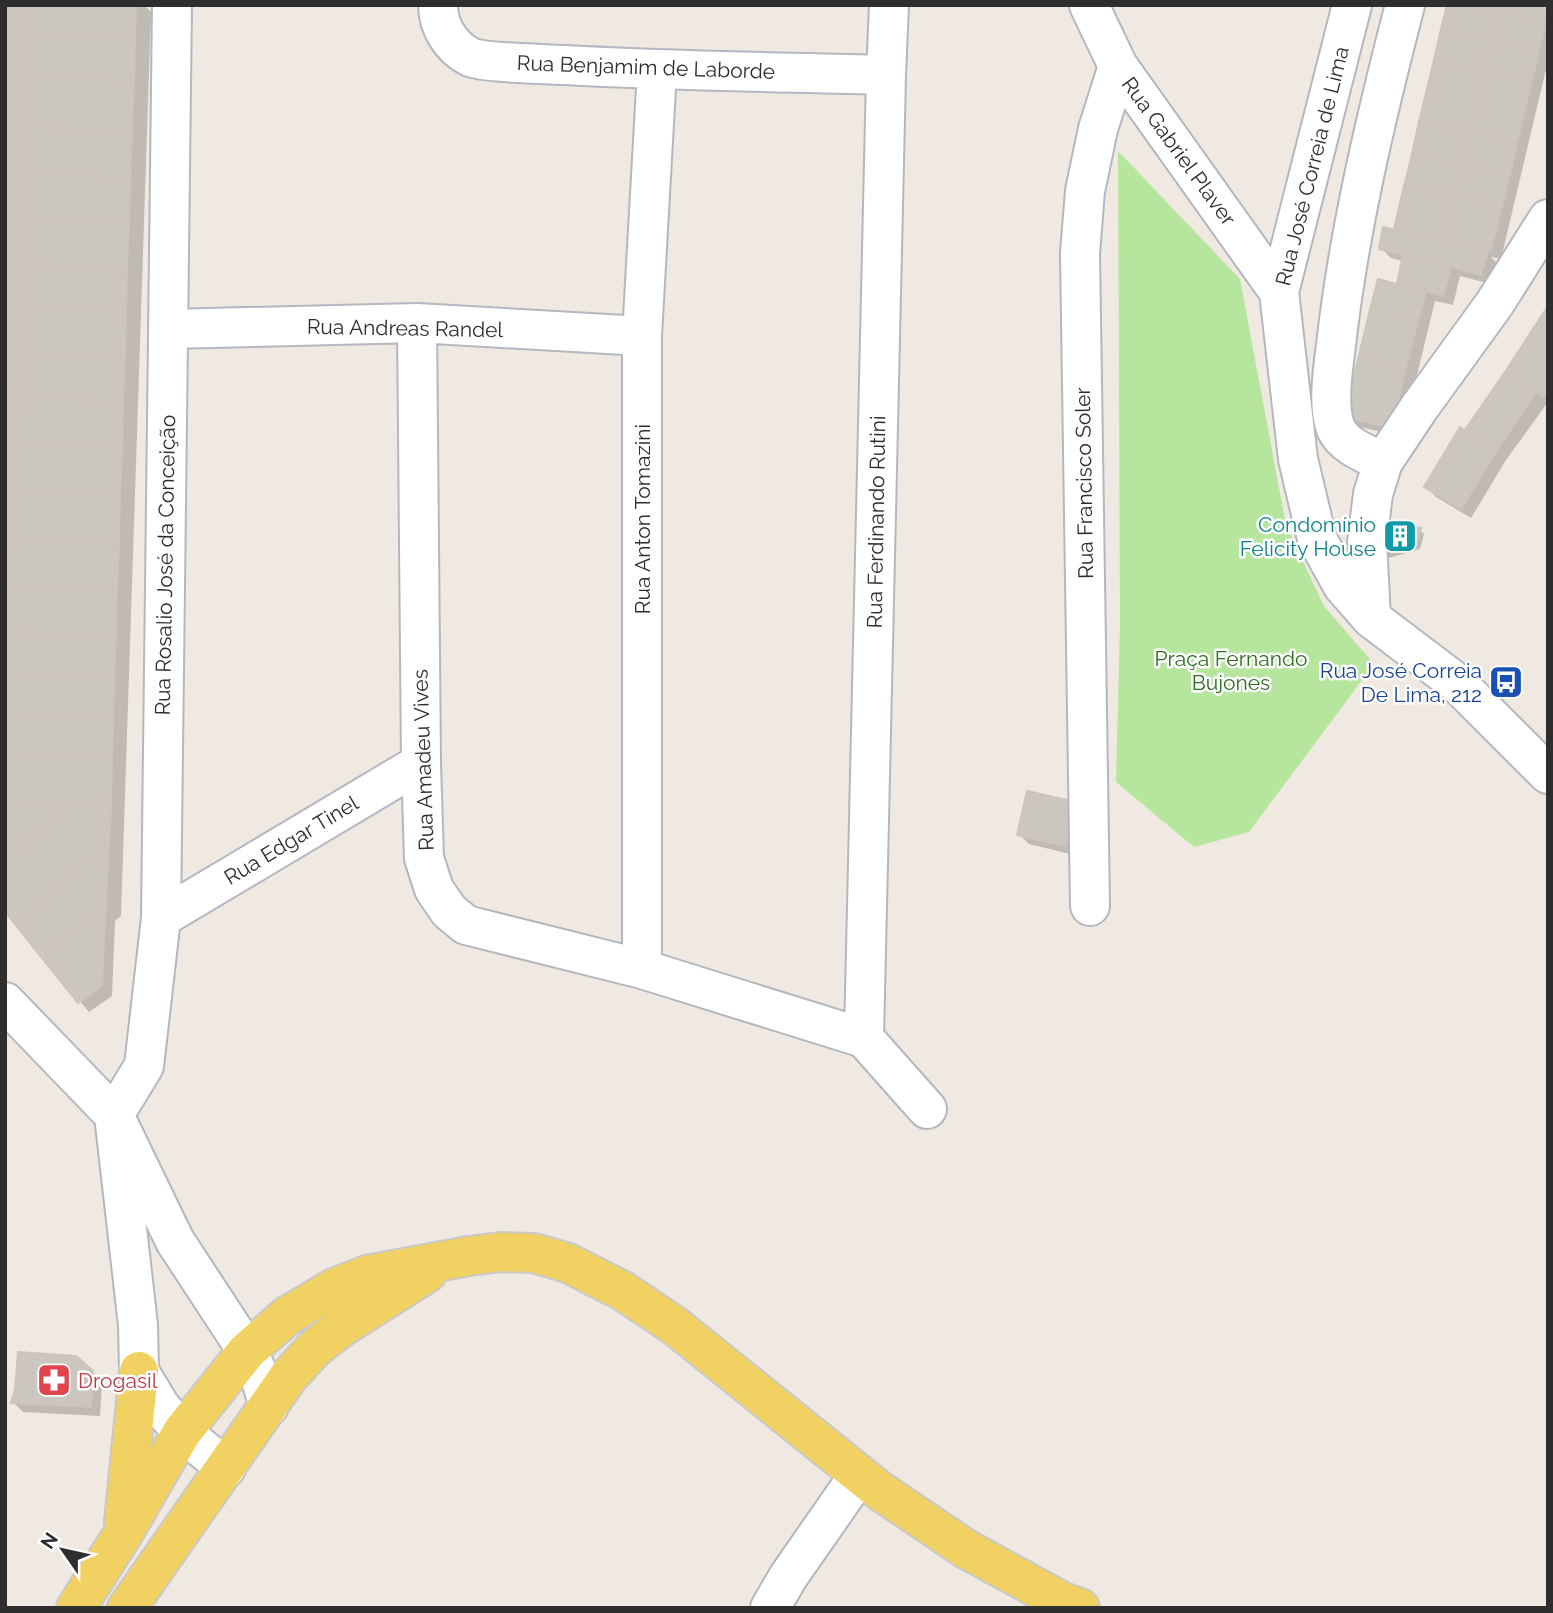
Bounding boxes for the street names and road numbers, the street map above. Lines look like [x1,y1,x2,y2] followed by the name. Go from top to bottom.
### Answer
[1270,44,1354,288] street label: Rua José Correia de Lima
[516,50,776,84] street label: Rua Benjamim de Laborde
[1117,72,1242,231] street label: Rua Gabriel Plaver
[307,314,504,342] street label: Rua Andreas Randel
[1070,386,1098,579] street label: Rua Francisco Soler
[150,414,180,716] street label: Rua Rosalio José da Conceição
[862,415,890,629] street label: Rua Ferdinando Rutini
[630,424,655,614] street label: Rua Anton Tomazini
[407,669,439,851] street label: Rua Amadeu Vives
[219,790,363,890] street label: Rua Edgar Tinel

